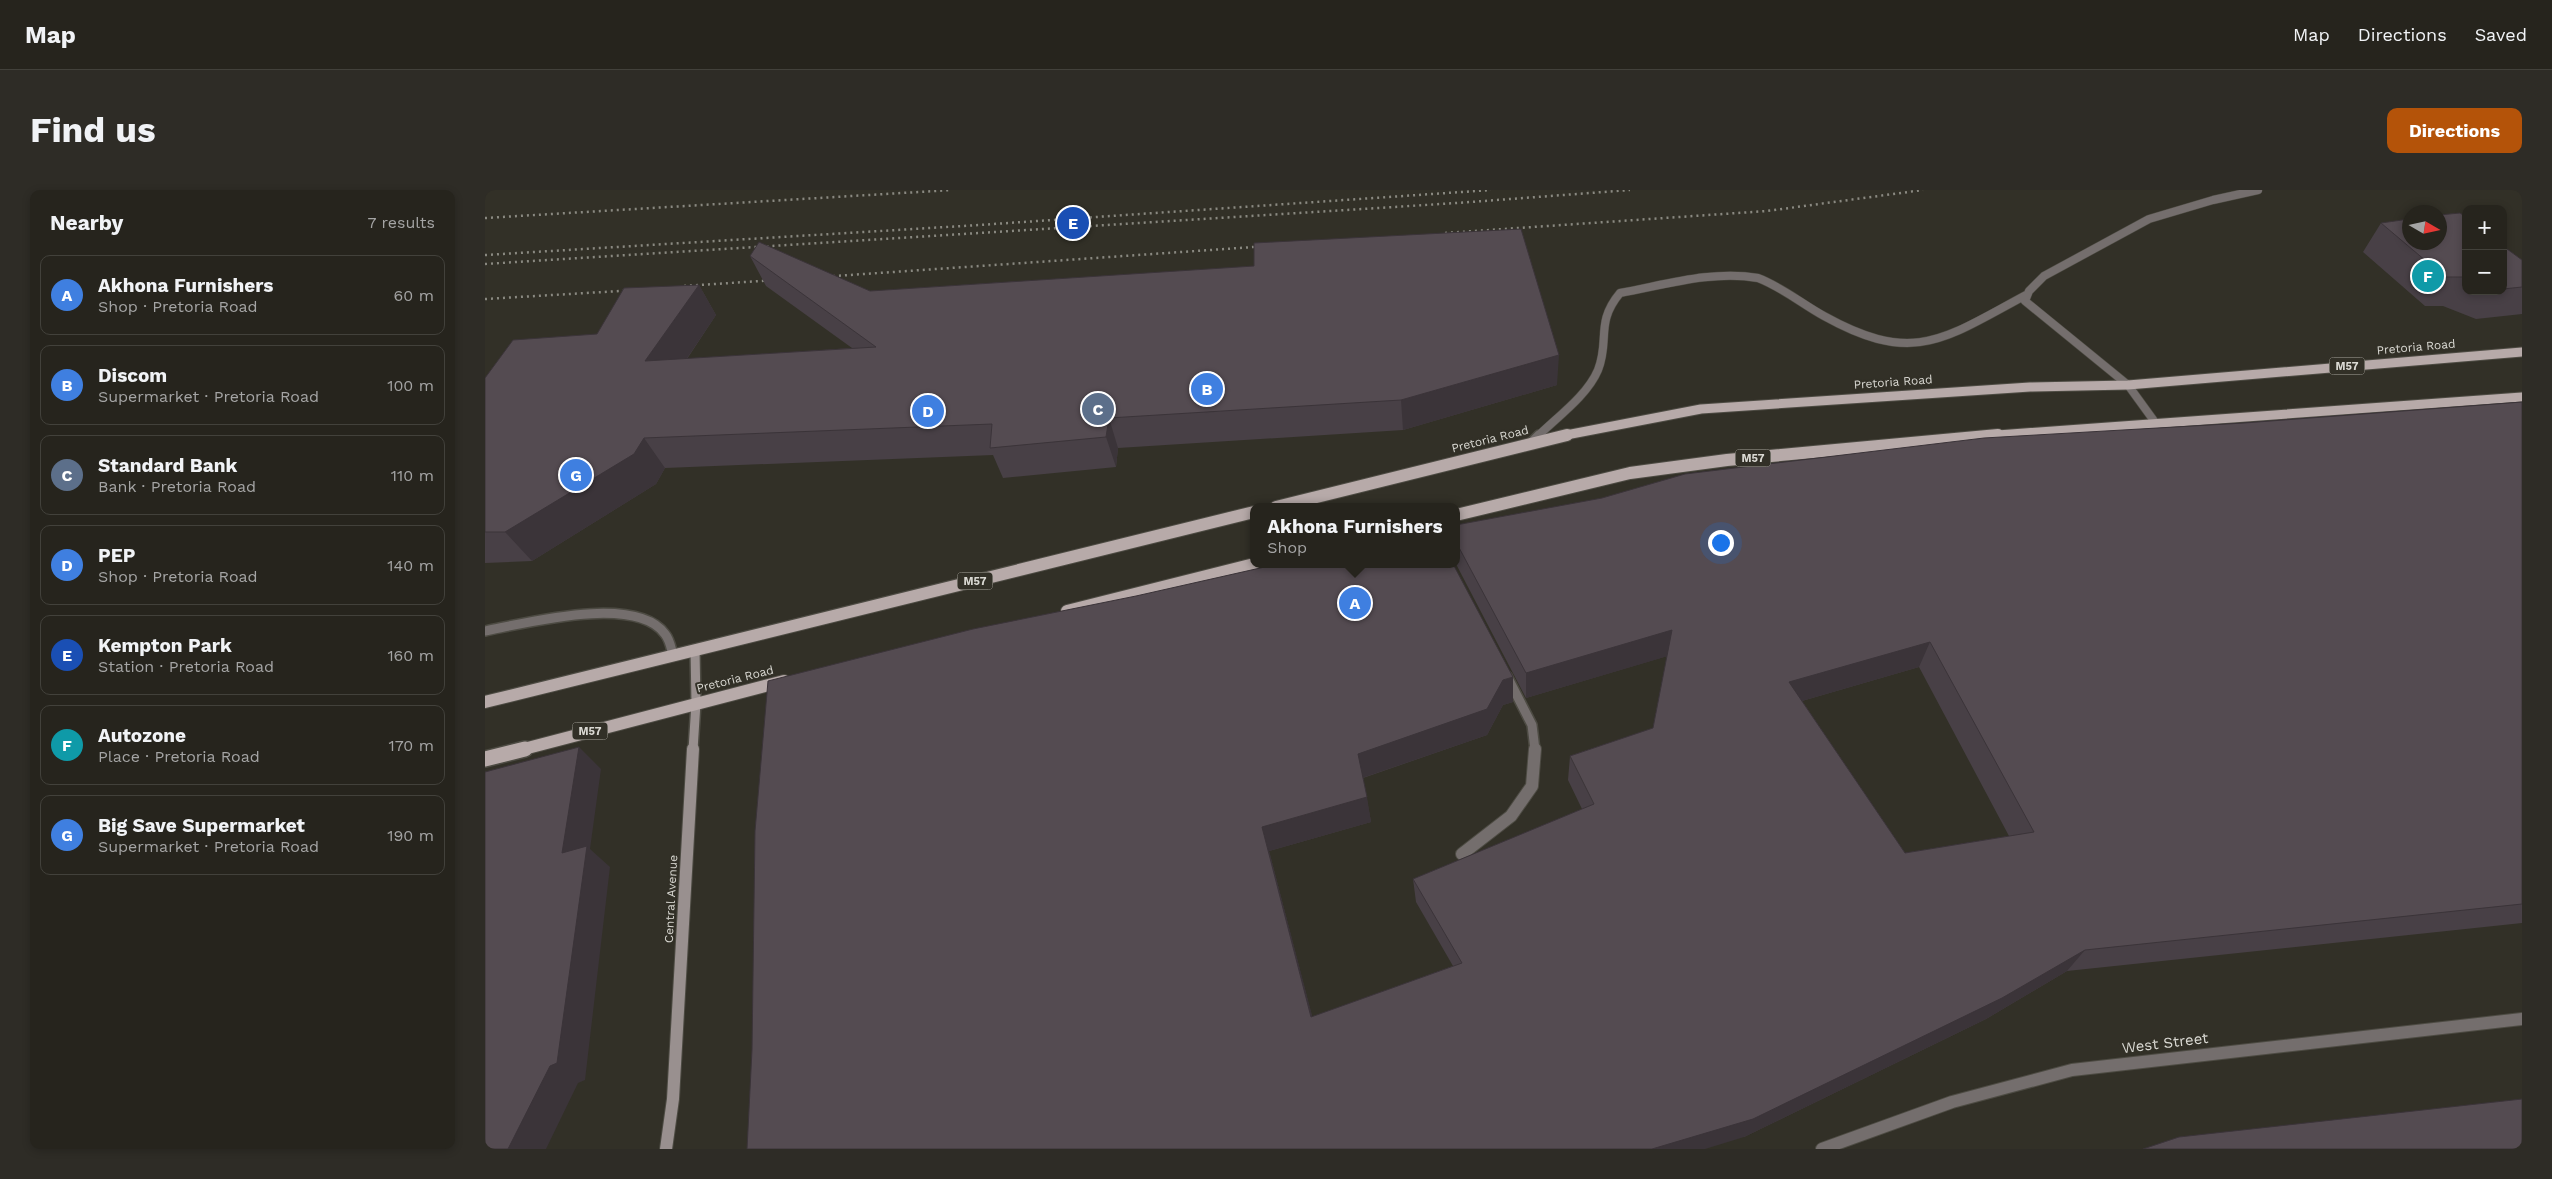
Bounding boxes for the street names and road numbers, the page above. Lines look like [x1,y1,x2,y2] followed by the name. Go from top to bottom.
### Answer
[2376,337,2456,357] street label: Pretoria Road
[2329,358,2365,375] road number: M57
[1853,372,1933,392] street label: Pretoria Road
[1450,423,1530,455] street label: Pretoria Road
[1735,450,1771,466] road number: M57
[957,572,993,590] road number: M57
[695,663,775,695] street label: Pretoria Road
[573,722,607,740] road number: M57
[662,854,680,943] street label: Central Avenue
[2121,1029,2210,1057] street label: West Street

